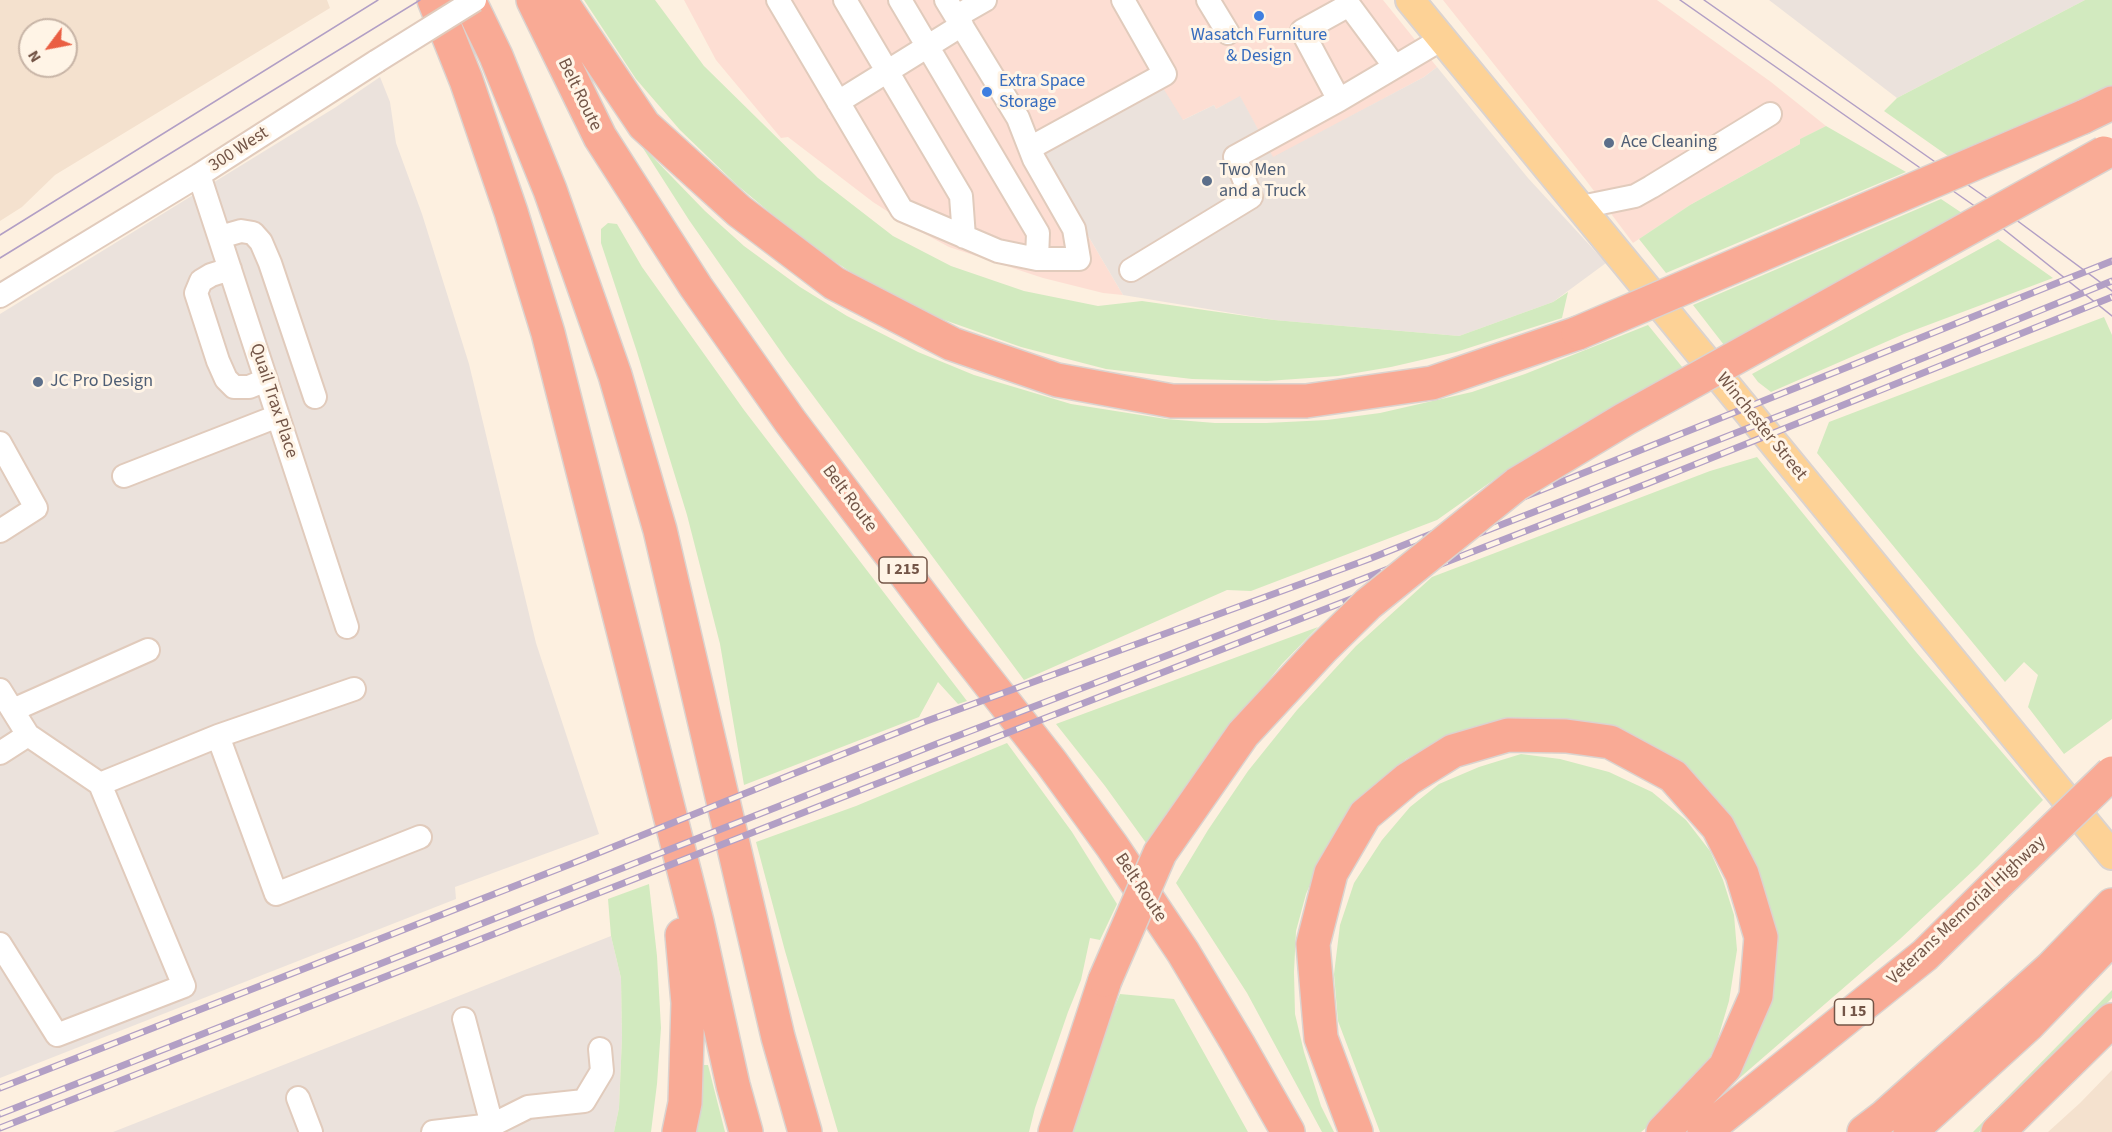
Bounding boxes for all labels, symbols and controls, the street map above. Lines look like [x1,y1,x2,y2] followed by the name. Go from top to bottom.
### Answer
[1252,9,1266,23] marker: Wasatch Furniture & Design
[18,18,78,78] north arrow
[1191,25,1327,68] place label: Wasatch Furniture & Design
[22,46,47,67] text: N
[552,55,606,135] street label: Belt Route
[999,71,1085,113] place label: Extra Space Storage
[980,85,994,99] marker: Extra Space Storage
[205,123,273,177] street label: 300 West
[1621,132,1717,154] place label: Ace Cleaning
[1602,136,1616,150] marker: Ace Cleaning
[1219,160,1306,202] place label: Two Men and a Truck
[1200,174,1214,188] marker: Two Men and a Truck
[244,341,302,461] street label: Quail Trax Place
[1711,369,1811,485] street label: Winchester Street
[50,371,153,393] place label: JC Pro Design
[31,375,45,389] marker: JC Pro Design
[817,461,881,537] street label: Belt Route
[879,557,927,583] road number: I 215
[1883,832,2051,990] street label: Veterans Memorial Highway
[1109,850,1171,926] street label: Belt Route
[1834,999,1874,1025] road number: I 15

